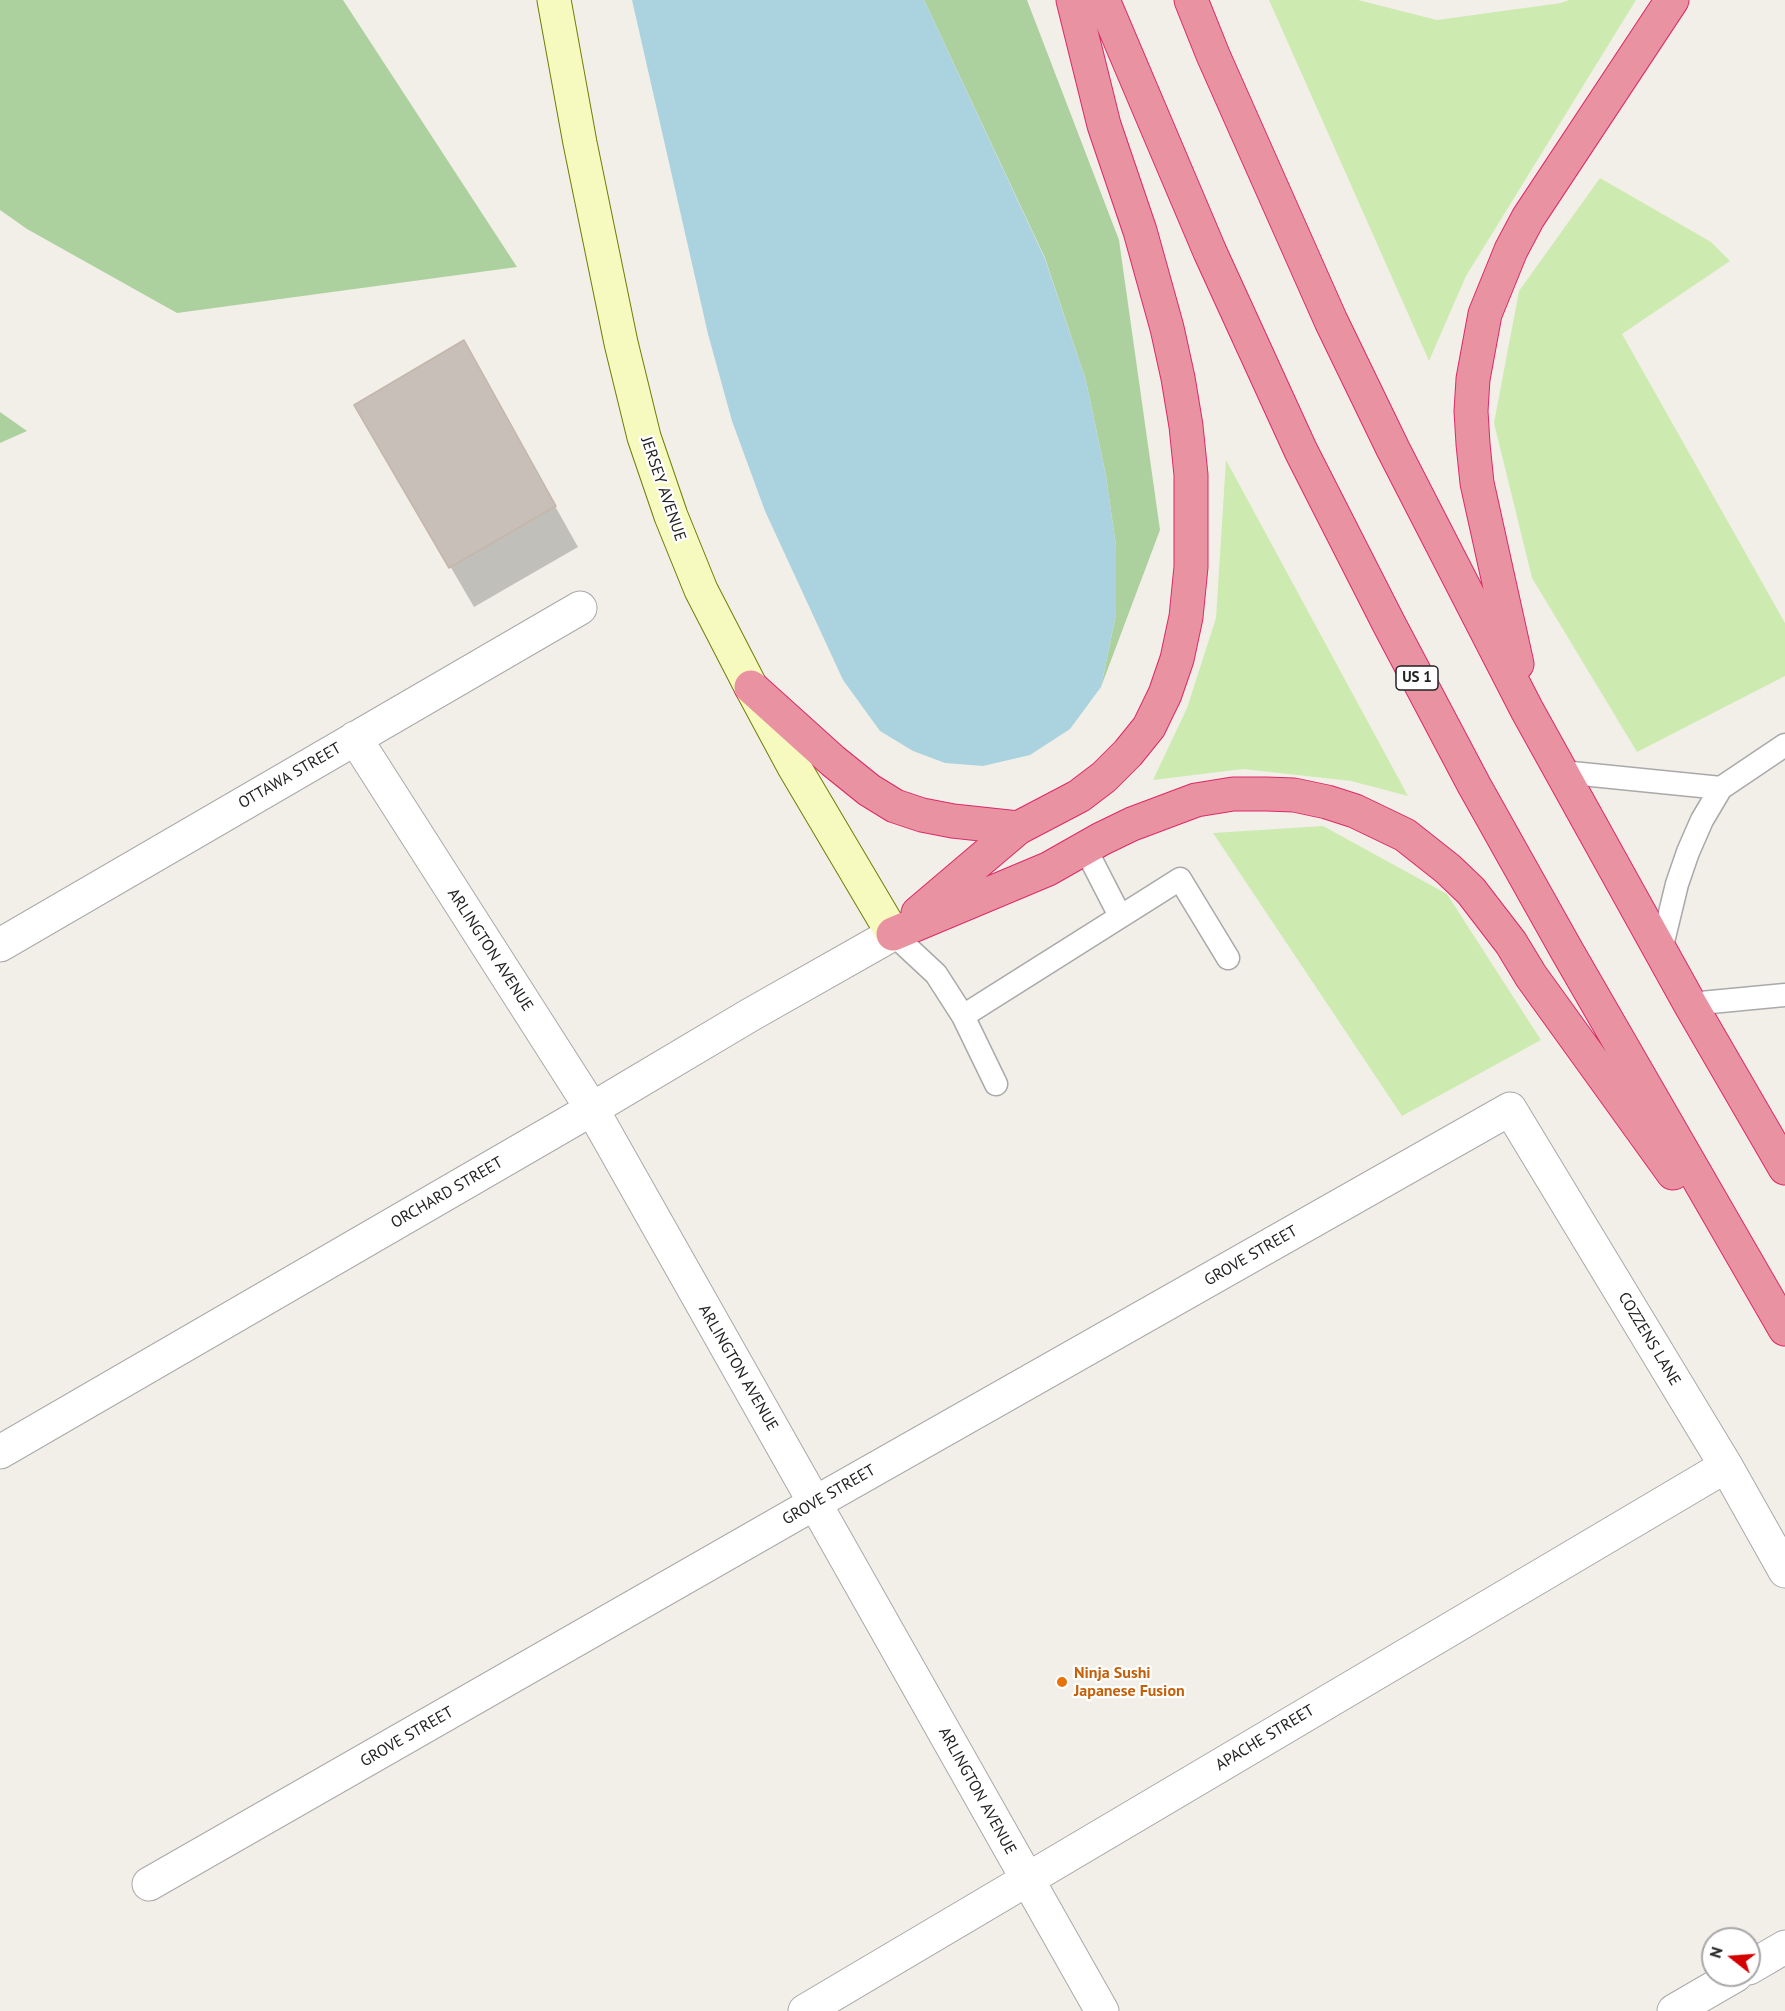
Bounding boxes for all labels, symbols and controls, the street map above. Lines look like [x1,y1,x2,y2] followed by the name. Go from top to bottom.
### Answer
[636,434,690,544] street label: JERSEY AVENUE
[1396,666,1438,690] road number: US 1
[235,739,345,813] street label: OTTAWA STREET
[443,885,537,1015] street label: ARLINGTON AVENUE
[388,1153,506,1233] street label: ORCHARD STREET
[1201,1222,1301,1290] street label: GROVE STREET
[1614,1289,1684,1389] street label: COZZENS LANE
[694,1301,782,1435] street label: ARLINGTON AVENUE
[779,1461,879,1529] street label: GROVE STREET
[1074,1663,1185,1701] place label: Ninja Sushi Japanese Fusion
[1055,1675,1069,1689] marker: Ninja Sushi Japanese Fusion
[1212,1701,1318,1775] street label: APACHE STREET
[357,1703,457,1771] street label: GROVE STREET
[934,1724,1020,1858] street label: ARLINGTON AVENUE
[1701,1927,1761,1987] north arrow
[1705,1944,1727,1960] text: N

